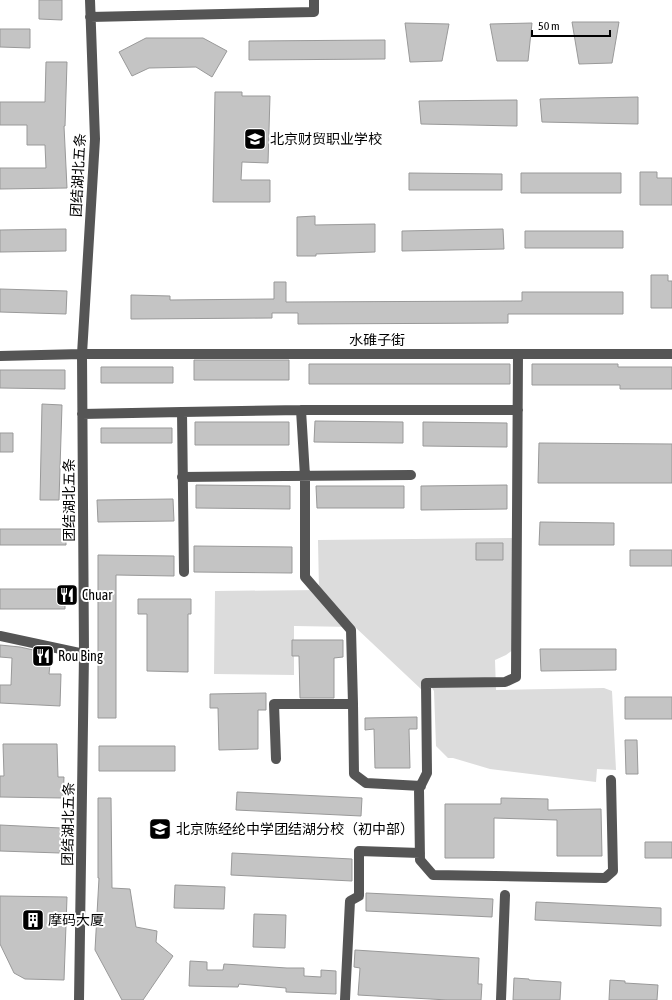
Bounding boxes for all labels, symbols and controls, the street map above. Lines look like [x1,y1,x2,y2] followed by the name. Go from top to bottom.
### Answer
[532,12,610,38] scale bar
[538,19,560,33] text: 50 m
[242,126,268,152] school or university icon: 北京财贸职业学校
[270,131,382,147] place label: 北京财贸职业学校
[68,133,88,217] street label: 团结湖北五条
[349,332,405,348] street label: 水碓子街
[61,458,77,542] street label: 团结湖北五条
[54,582,80,608] restaurant icon: Chuar
[82,587,113,603] place label: Chuar
[30,643,56,669] restaurant icon: Rou Bing
[58,648,103,664] place label: Rou Bing
[59,782,77,866] street label: 团结湖北五条
[147,816,173,842] school or university icon: 北京陈经纶中学团结湖分校（初中部）
[176,821,414,837] place label: 北京陈经纶中学团结湖分校（初中部）
[20,907,46,933] building icon: 摩码大厦
[48,912,104,928] place label: 摩码大厦

